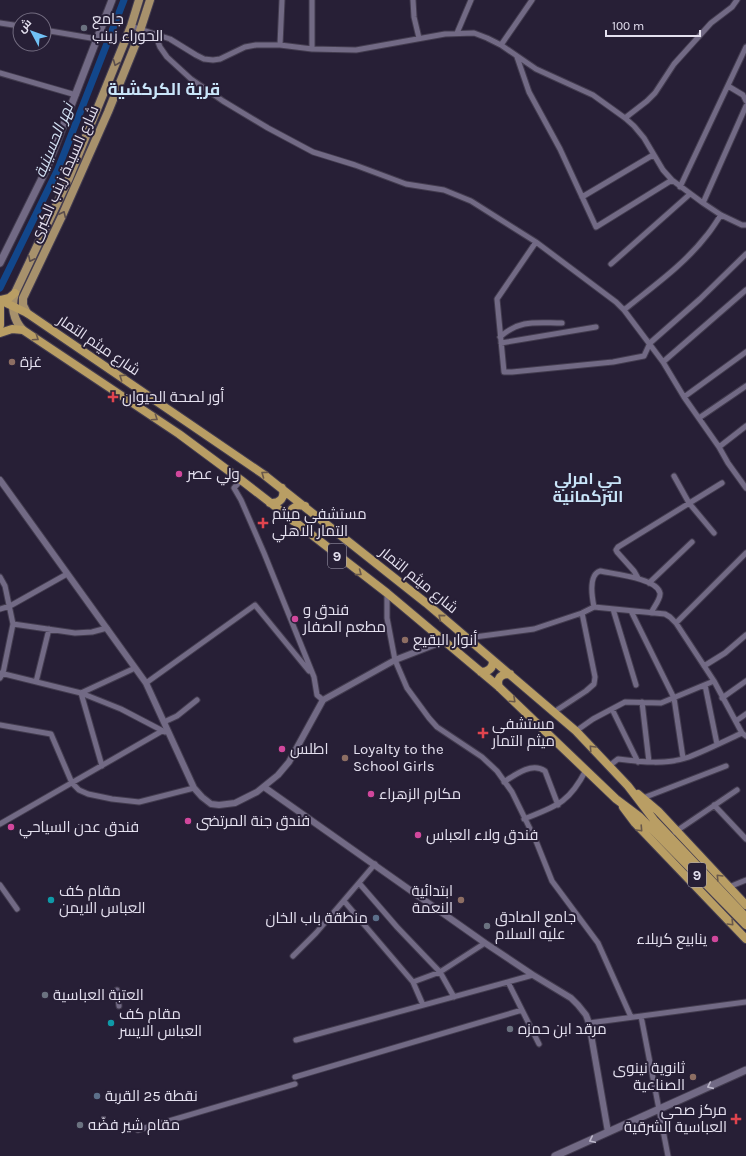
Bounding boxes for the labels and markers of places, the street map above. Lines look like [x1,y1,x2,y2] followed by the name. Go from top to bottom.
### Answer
[92,10,163,45] place label: جامع الحوراء زينب
[79,23,89,33] marker: جامع الحوراء زينب
[20,353,42,371] place label: غزة
[7,357,17,367] marker: غزة
[122,387,224,407] place label: أور لصحة الحيوان
[107,391,119,403] marker: أور لصحة الحيوان
[186,465,240,486] place label: ولي عصر
[174,469,184,479] marker: ولي عصر
[272,505,367,543] place label: مستشفى ميثم التمار الاهلي
[257,517,269,529] marker: مستشفى ميثم التمار الاهلي
[302,601,386,637] place label: فندق و مطعم الصفار
[290,614,300,624] marker: فندق و مطعم الصفار
[413,630,477,651] place label: أنوار البقيع
[400,635,410,645] marker: أنوار البقيع
[491,715,555,751] place label: مستشفى ميثم التمار
[477,727,489,739] marker: مستشفى ميثم التمار
[290,740,329,759] place label: اطلس
[353,740,444,775] place label: Loyalty to the School Girls
[277,744,287,754] marker: اطلس
[340,753,350,763] marker: Loyalty to the School Girls
[379,785,461,804] place label: مكارم الزهراء
[366,789,376,799] marker: مكارم الزهراء
[196,812,310,831] place label: فندق جنة المرتضى
[183,816,193,826] marker: فندق جنة المرتضى
[19,818,139,839] place label: فندق عدن السياحي
[6,822,16,832] marker: فندق عدن السياحي
[426,826,538,845] place label: فندق ولاء العباس
[413,830,423,840] marker: فندق ولاء العباس
[59,882,146,918] place label: مقام كف العباس الايمن
[411,882,453,917] place label: ابتدائية النعمة
[46,895,56,905] marker: مقام كف العباس الايمن
[456,895,466,905] marker: ابتدائية النعمة
[495,908,576,944] place label: جامع الصادق عليه السلام
[265,909,368,928] place label: منطقة باب الخان
[371,913,381,923] marker: منطقة باب الخان
[482,921,492,931] marker: جامع الصادق عليه السلام
[637,930,707,950] place label: ينابيع كربلاء
[710,934,720,944] marker: ينابيع كربلاء
[53,986,144,1004] place label: العتبة العباسية
[40,990,50,1000] marker: العتبة العباسية
[118,1005,202,1041] place label: مقام كف العباس الايسر
[106,1018,116,1028] marker: مقام كف العباس الايسر
[518,1020,607,1039] place label: مرقد ابن حمزه
[505,1024,515,1034] marker: مرقد ابن حمزه
[613,1059,685,1094] place label: ثانوية نينوى الصناعية
[688,1072,698,1082] marker: ثانوية نينوى الصناعية
[105,1087,198,1105] place label: نقطة 25 القربة
[92,1091,102,1101] marker: نقطة 25 القربة
[624,1101,727,1136] place label: مركز صحي العباسية الشرقية
[730,1113,742,1125] marker: مركز صحي العباسية الشرقية
[88,1116,180,1135] place label: مقام شير فضّه
[75,1120,85,1130] marker: مقام شير فضّه

